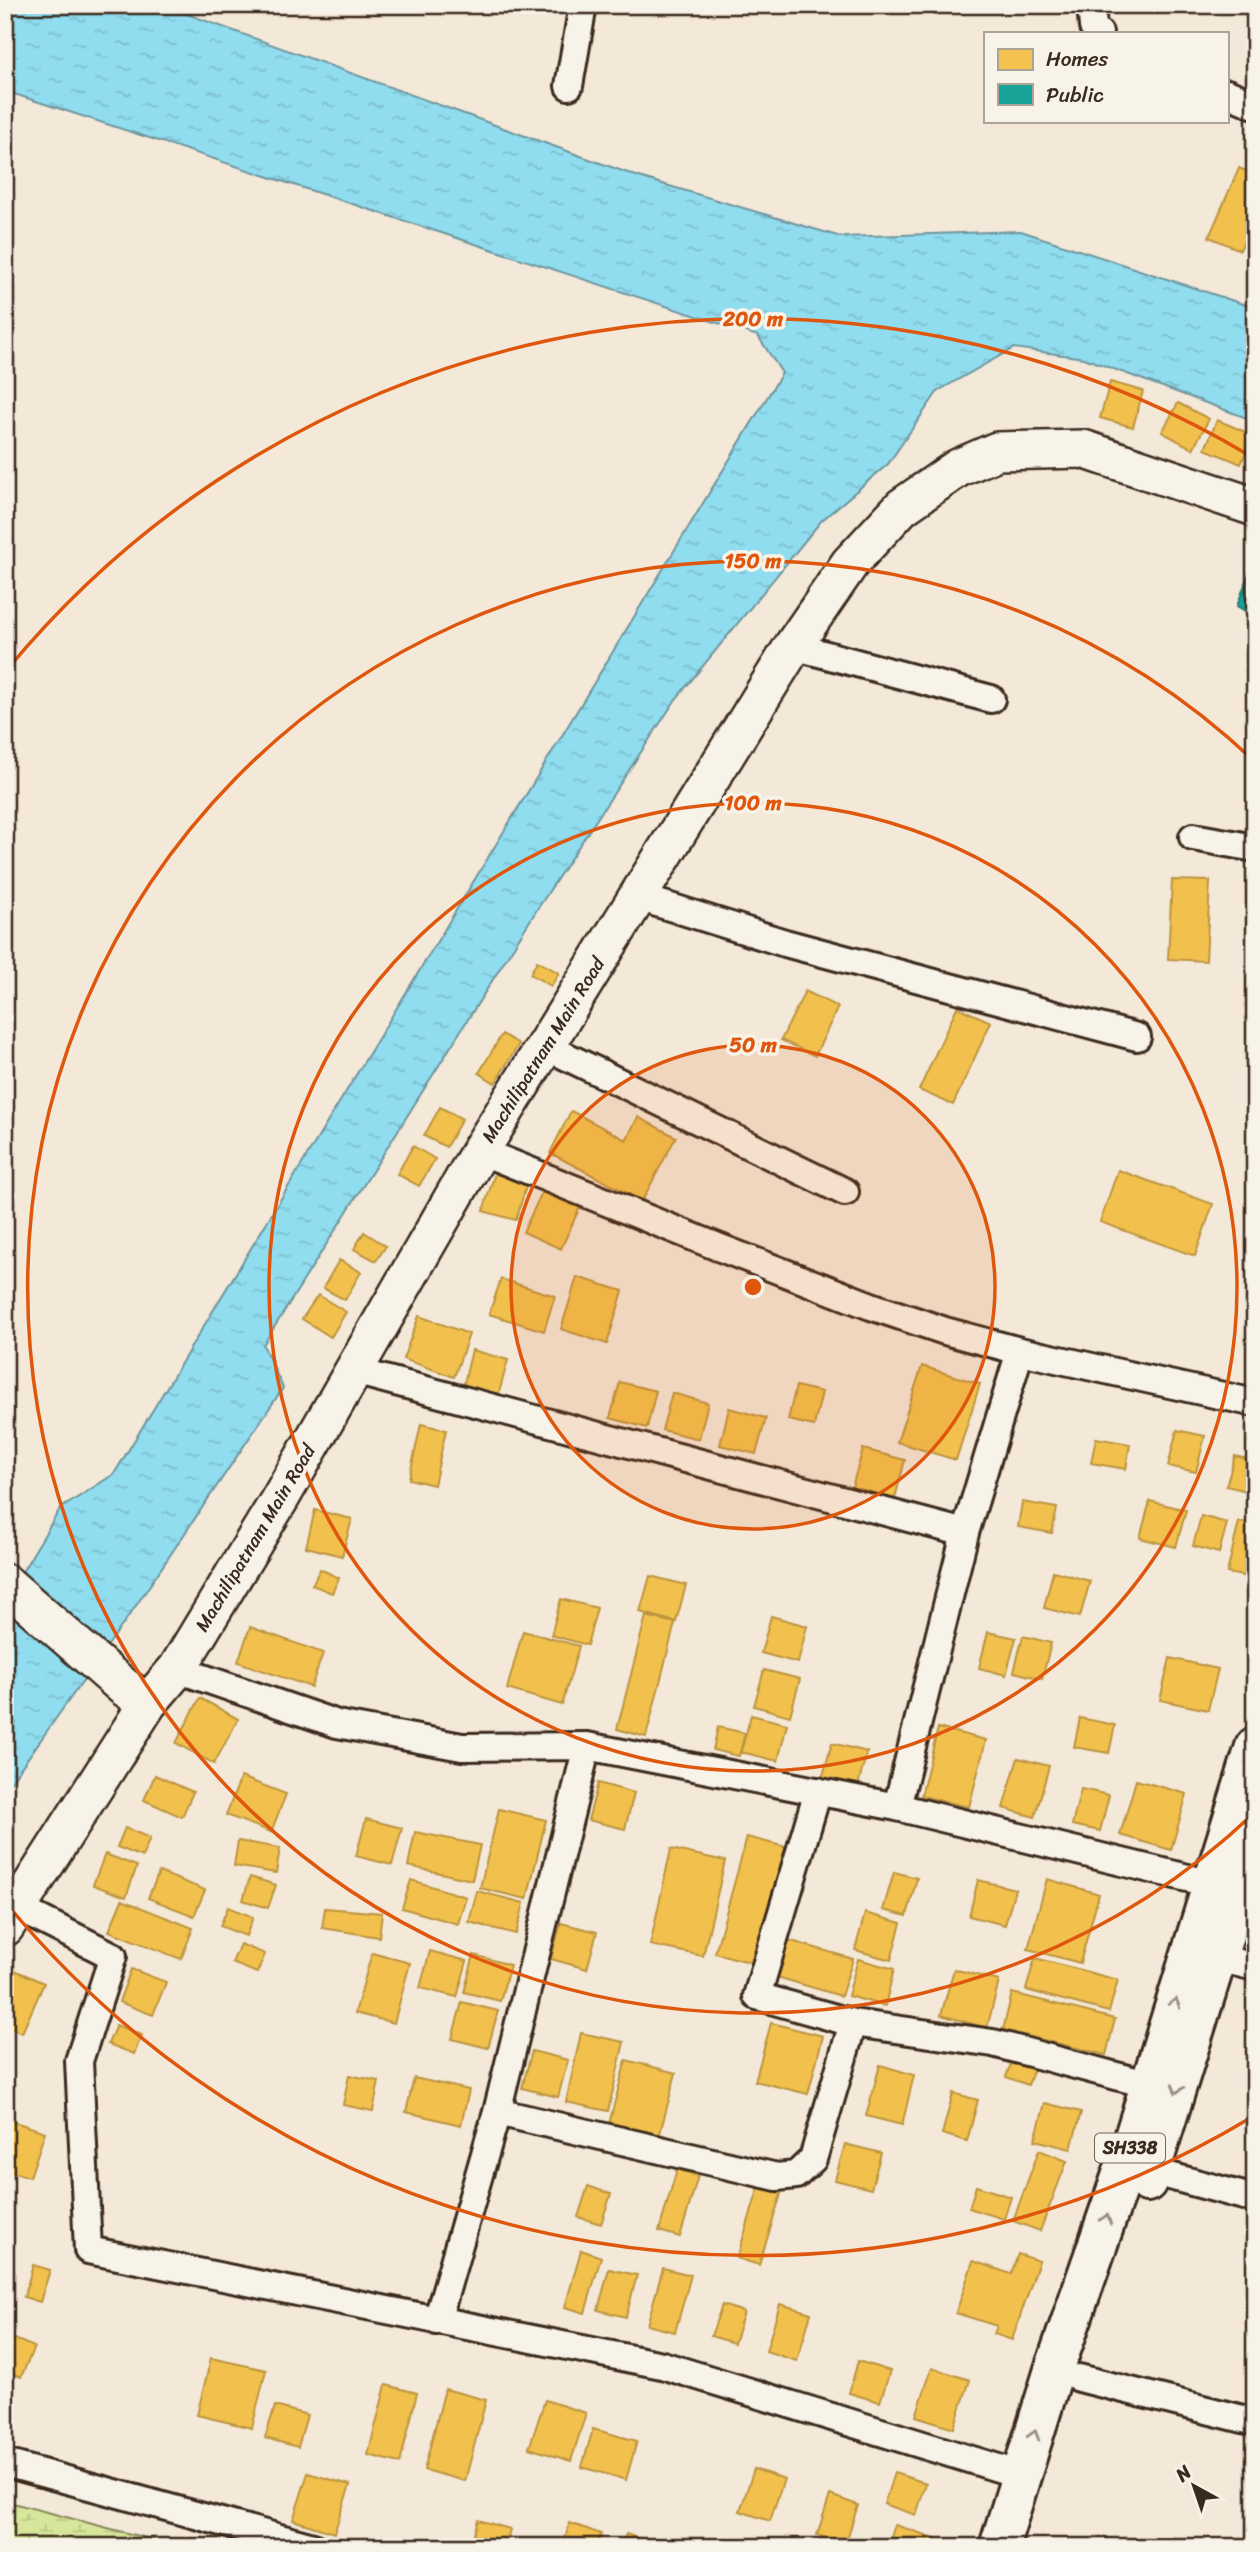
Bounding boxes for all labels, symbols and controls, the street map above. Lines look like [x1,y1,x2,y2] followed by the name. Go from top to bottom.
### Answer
[984,32,1228,122] legend
[1046,40,1108,78] text: Homes
[1046,76,1104,114] text: Public
[722,300,784,338] text: 200 m
[725,542,782,580] text: 150 m
[724,784,782,822] text: 100 m
[472,949,615,1149] street label: Machilipatnam Main Road
[729,1026,778,1064] text: 50 m
[741,1275,765,1299] centre of rings
[186,1436,325,1638] street label: Machilipatnam Main Road
[1167,1997,1182,2009] one-way arrow
[1171,2082,1185,2095] one-way arrow
[1095,2134,1165,2162] road number: SH338
[1098,2214,1112,2226] one-way arrow
[1025,2429,1040,2441] one-way arrow
[1158,2450,1228,2520] north arrow
[1167,2456,1200,2491] text: N

